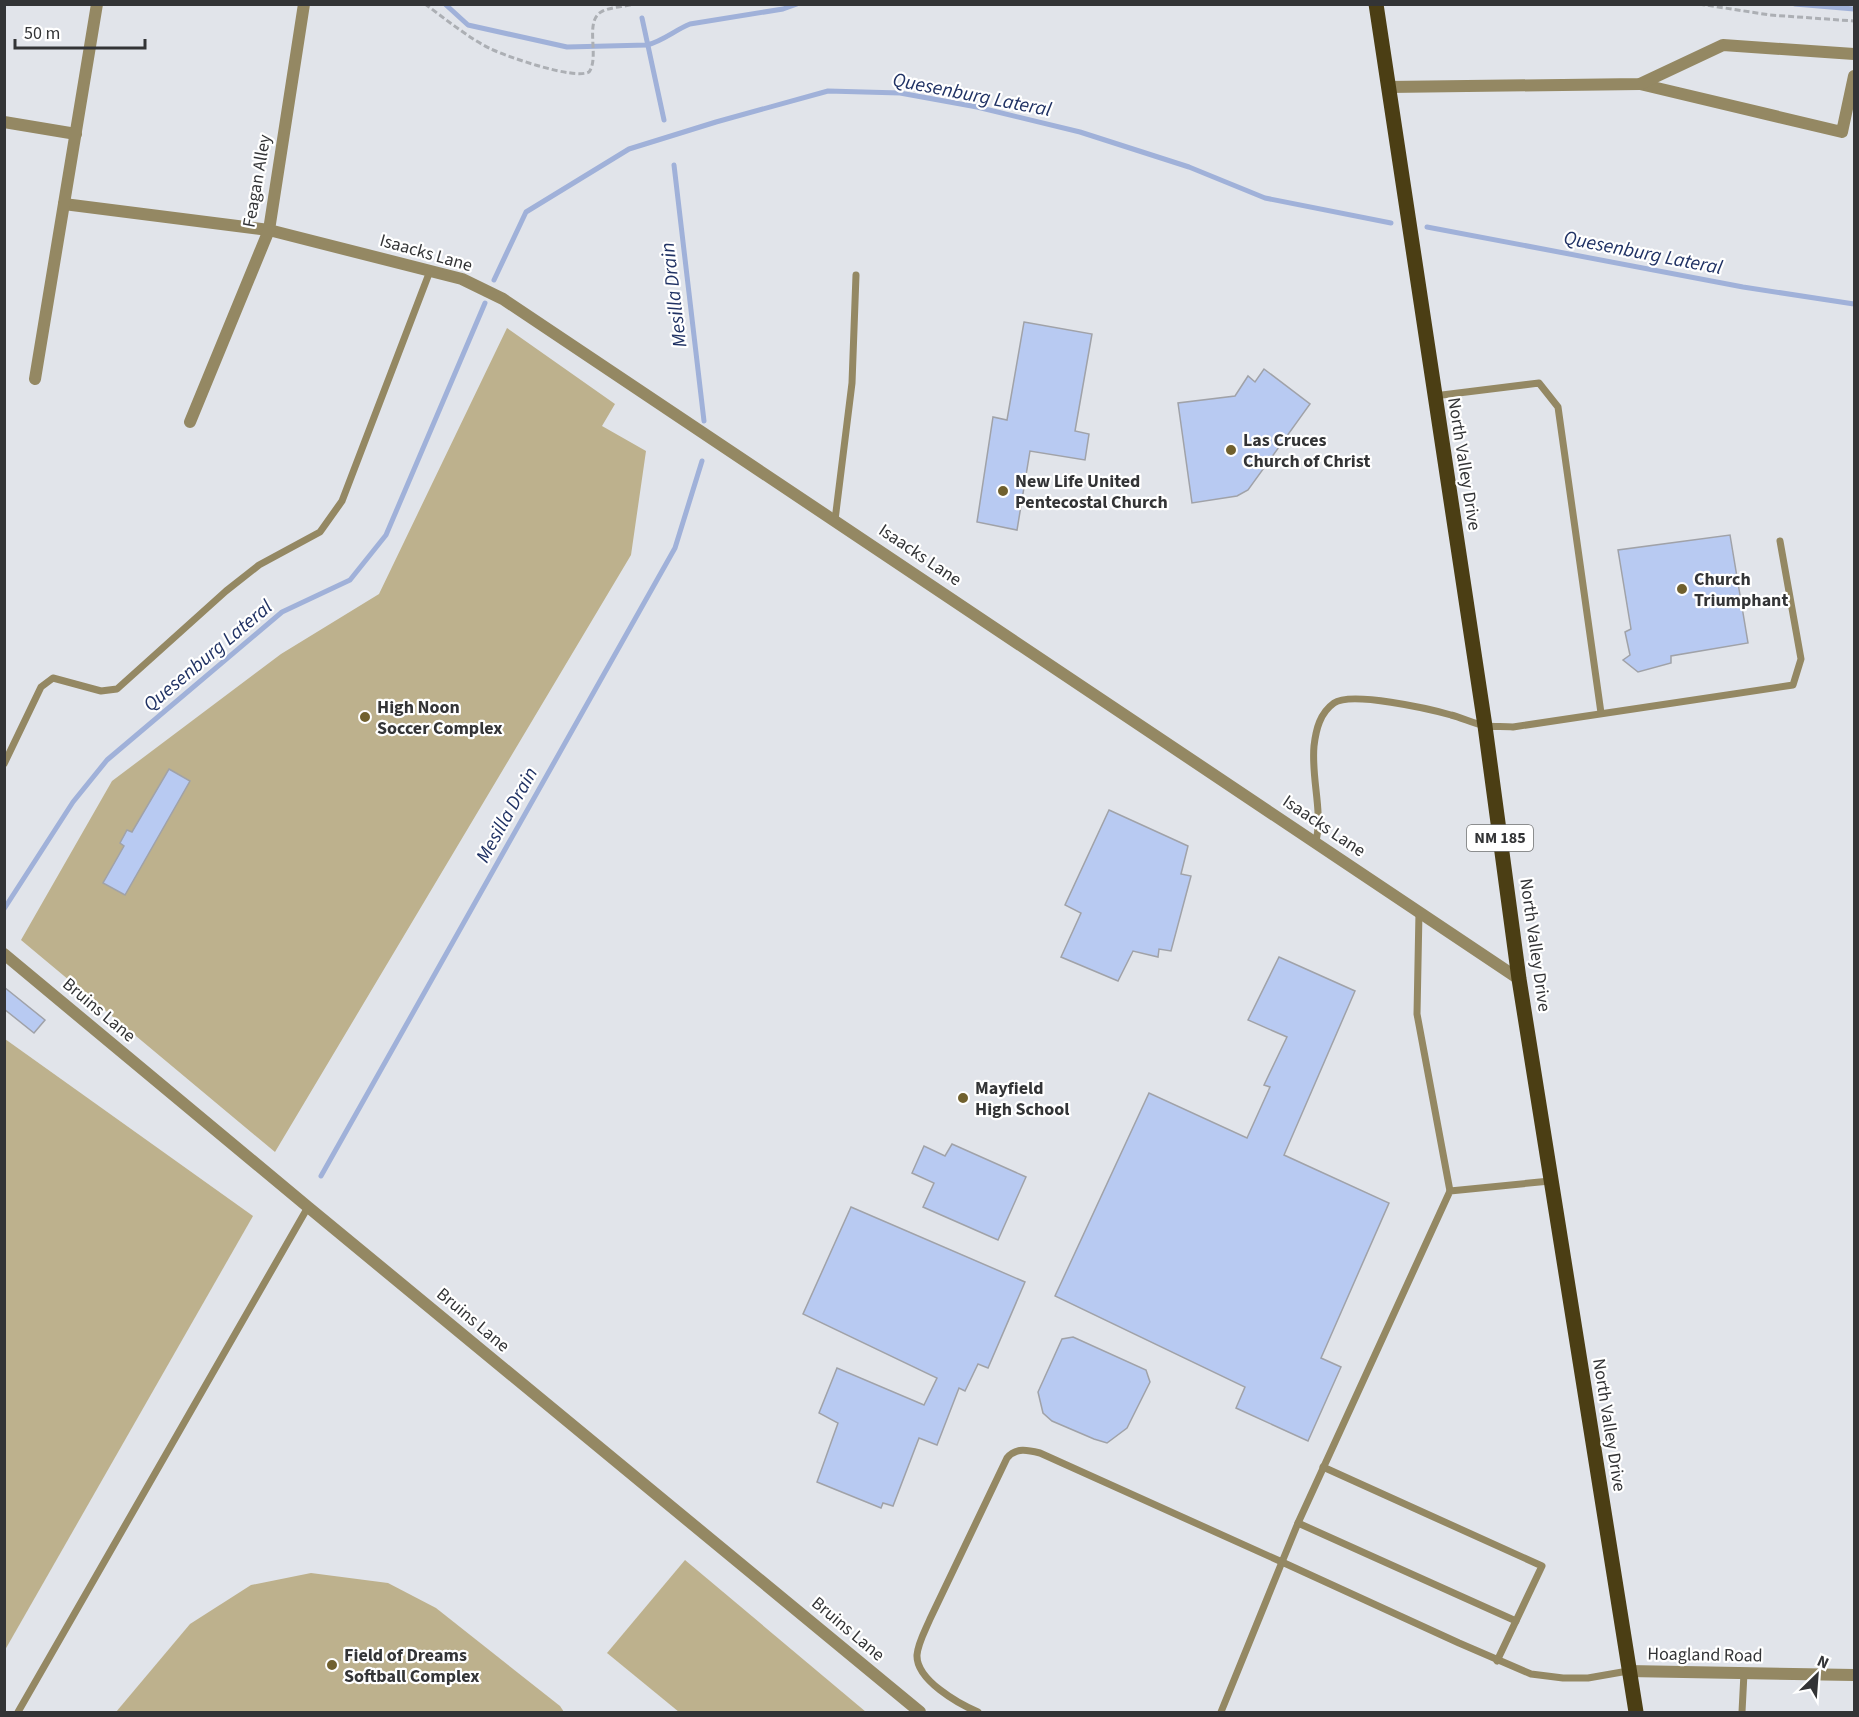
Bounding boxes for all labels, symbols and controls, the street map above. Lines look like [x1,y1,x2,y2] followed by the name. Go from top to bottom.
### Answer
[15,12,146,50] scale bar
[24,21,60,46] text: 50 m
[890,66,1054,124] water label: Quesenburg Lateral
[237,132,278,229] street label: Feagan Alley
[1561,224,1725,282] water label: Quesenburg Lateral
[377,228,475,278] street label: Isaacks Lane
[654,241,694,349] water label: Mesilla Drain
[1441,396,1487,532] street label: North Valley Drive
[1243,428,1370,474] place label: Las Cruces Church of Christ
[1224,443,1238,457] marker: Las Cruces Church of Christ
[1015,469,1168,515] place label: New Life United Pentecostal Church
[996,484,1010,498] marker: New Life United Pentecostal Church
[874,518,967,592] street label: Isaacks Lane
[1694,567,1788,613] place label: Church Triumphant
[1675,582,1689,596] marker: Church Triumphant
[137,593,279,719] water label: Quesenburg Lateral
[377,695,503,741] place label: High Noon Soccer Complex
[358,710,372,724] marker: High Noon Soccer Complex
[469,762,545,868] water label: Mesilla Drain
[1278,789,1371,863] street label: Isaacks Lane
[1467,825,1533,851] road number: NM 185
[1513,877,1557,1013] street label: North Valley Drive
[57,972,141,1048] street label: Bruins Lane
[975,1076,1069,1122] place label: Mayfield High School
[956,1091,970,1105] marker: Mayfield High School
[431,1282,515,1358] street label: Bruins Lane
[1586,1357,1632,1493] street label: North Valley Drive
[806,1591,890,1667] street label: Bruins Lane
[1647,1641,1763,1669] street label: Hoagland Road
[344,1643,479,1689] place label: Field of Dreams Softball Complex
[1787,1645,1847,1705] north arrow
[1813,1650,1832,1675] text: N
[325,1658,339,1672] marker: Field of Dreams Softball Complex

